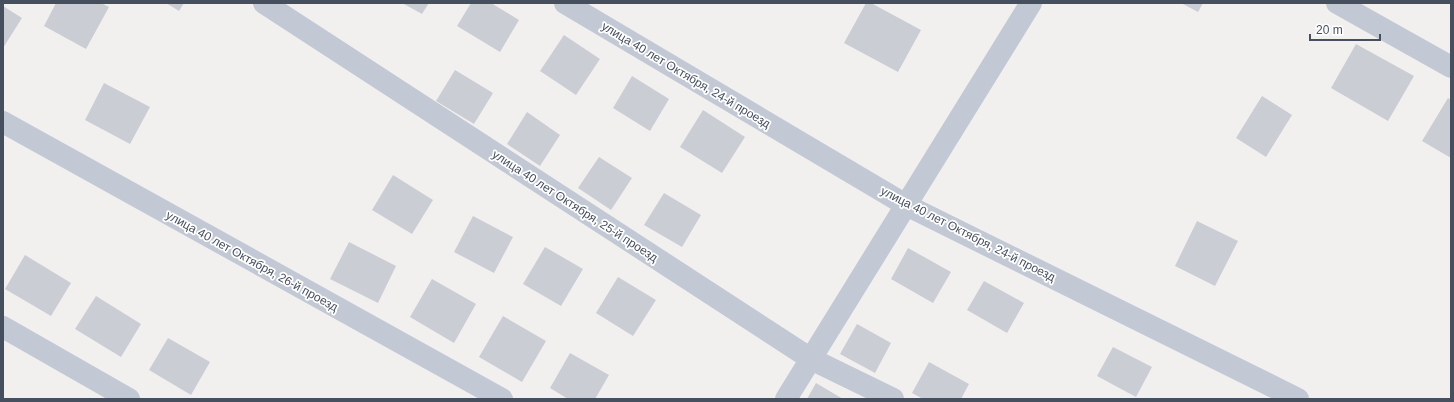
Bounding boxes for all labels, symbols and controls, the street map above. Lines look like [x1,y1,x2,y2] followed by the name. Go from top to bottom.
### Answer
[1310,16,1380,42] scale bar
[599,19,773,131] street label: улица 40 лет Октября, 24-й проезд
[1316,23,1343,37] text: 20 m
[490,147,660,265] street label: улица 40 лет Октября, 25-й проезд
[878,184,1058,284] street label: улица 40 лет Октября, 24-й проезд
[164,208,340,314] street label: улица 40 лет Октября, 26-й проезд

